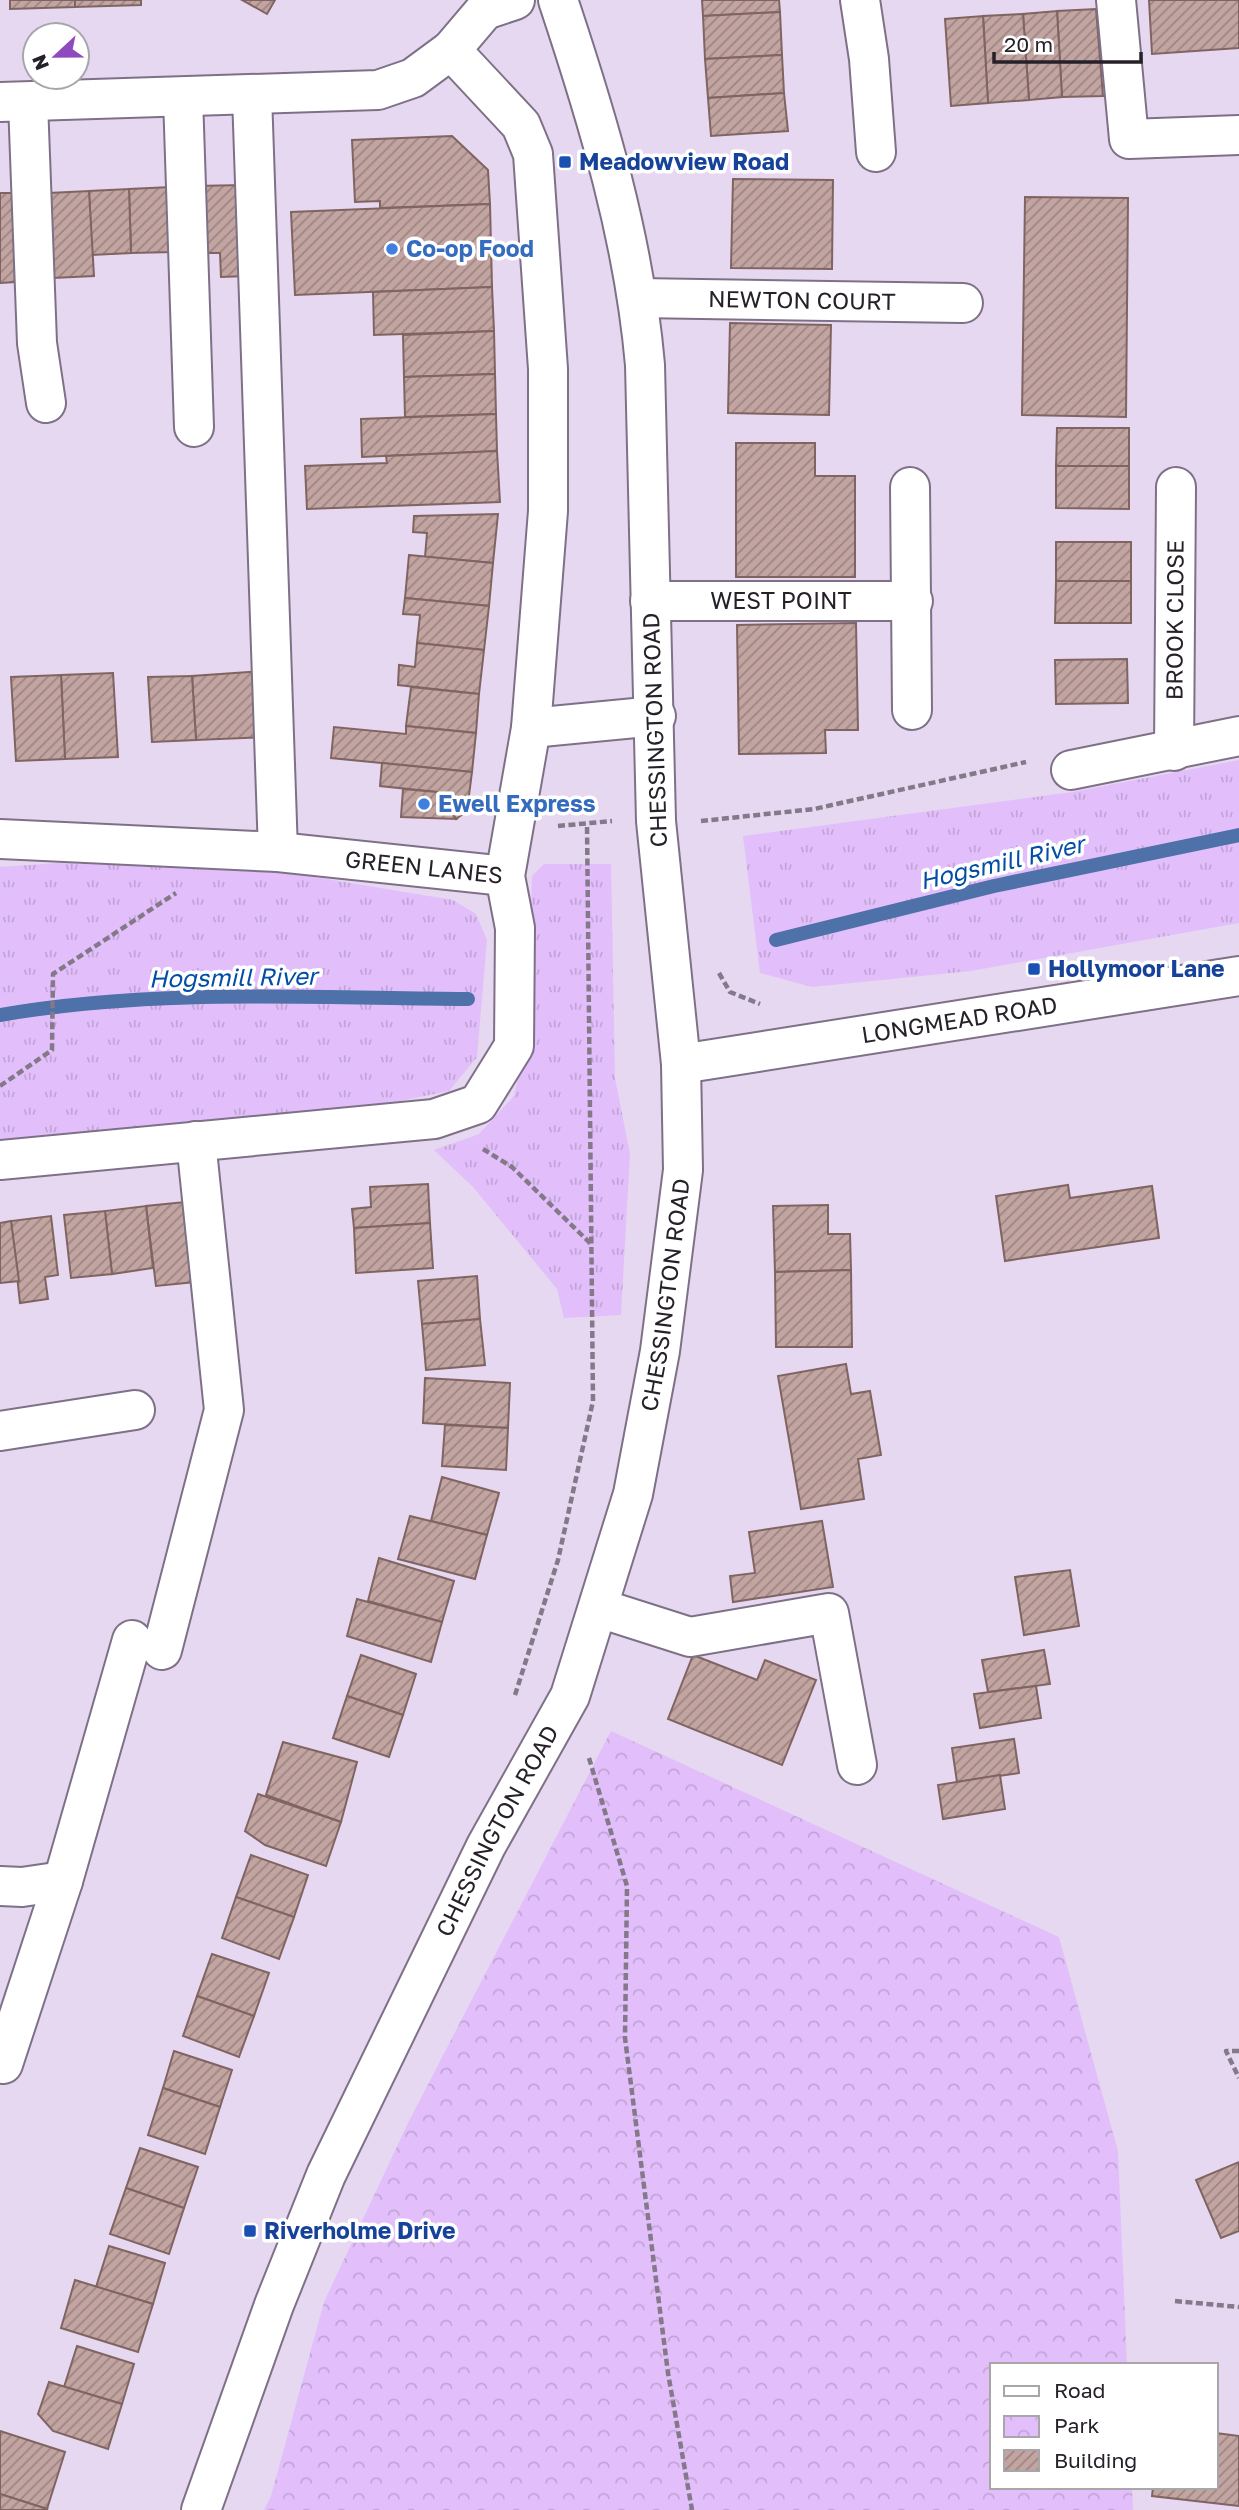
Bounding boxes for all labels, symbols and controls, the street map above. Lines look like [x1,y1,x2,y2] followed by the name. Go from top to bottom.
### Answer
[21,21,91,91] north arrow
[994,21,1141,65] scale bar
[1004,31,1053,57] text: 20 m
[26,52,53,74] text: N
[579,147,789,175] place label: Meadowview Road
[557,154,573,170] marker: Meadowview Road
[406,234,534,262] place label: Co-op Food
[384,241,400,257] marker: Co-op Food
[708,284,896,315] street label: NEWTON COURT
[1159,540,1189,700] street label: BROOK CLOSE
[710,586,852,614] street label: WEST POINT
[636,612,672,848] street label: CHESSINGTON ROAD
[438,789,596,817] place label: Ewell Express
[416,796,432,812] marker: Ewell Express
[916,828,1091,896] water label: Hogsmill River
[344,844,504,889] street label: GREEN LANES
[1048,954,1225,982] place label: Hollymoor Lane
[149,960,321,993] water label: Hogsmill River
[1026,961,1042,977] marker: Hollymoor Lane
[860,990,1059,1048] street label: LONGMEAD ROAD
[634,1177,695,1413] street label: CHESSINGTON ROAD
[429,1720,564,1941] street label: CHESSINGTON ROAD
[264,2216,456,2244] place label: Riverholme Drive
[242,2223,258,2239] marker: Riverholme Drive
[990,2363,1218,2489] legend
[1054,2377,1105,2403] text: Road
[1054,2412,1100,2438] text: Park
[1054,2447,1137,2473] text: Building

